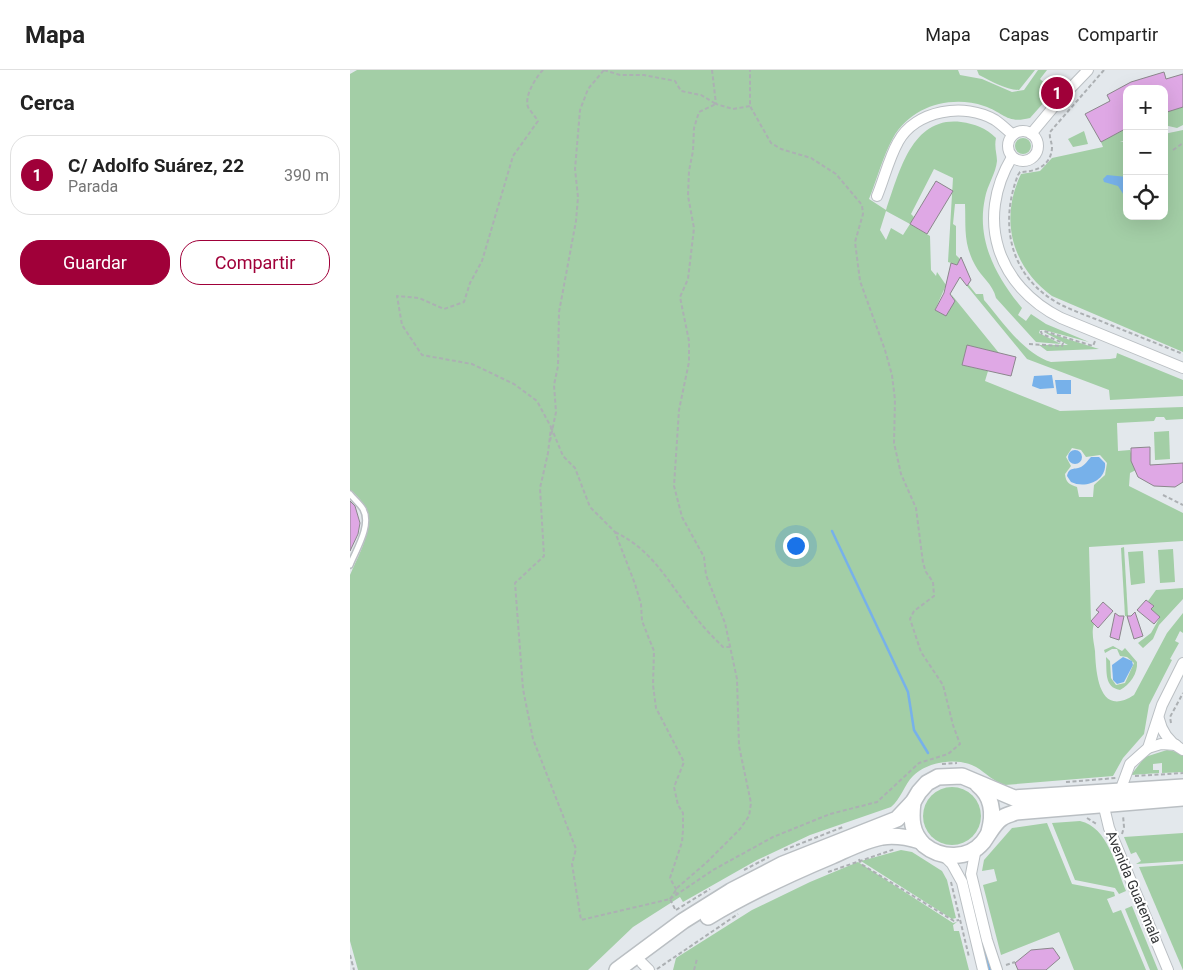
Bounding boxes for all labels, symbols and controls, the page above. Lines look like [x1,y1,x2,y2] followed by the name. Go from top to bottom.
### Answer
[25,21,85,49] text: Mapa
[925,24,971,45] text: Mapa
[999,24,1049,45] text: Capas
[1077,24,1158,45] text: Compartir
[1041,74,1073,112] pin: 1
[1123,85,1168,220] map controls
[1123,85,1168,130] button: +
[20,91,75,115] text: Cerca
[1123,130,1168,175] button: −
[68,154,244,177] text: C/ Adolfo Suárez, 22
[32,166,42,185] text: 1
[284,166,329,185] text: 390 m
[1123,175,1168,220] button: locate
[68,177,118,196] text: Parada
[20,240,170,285] button: Guardar
[180,240,330,285] button: Compartir
[783,533,809,559] your location
[1103,828,1165,946] street label: Avenida Guatemala

